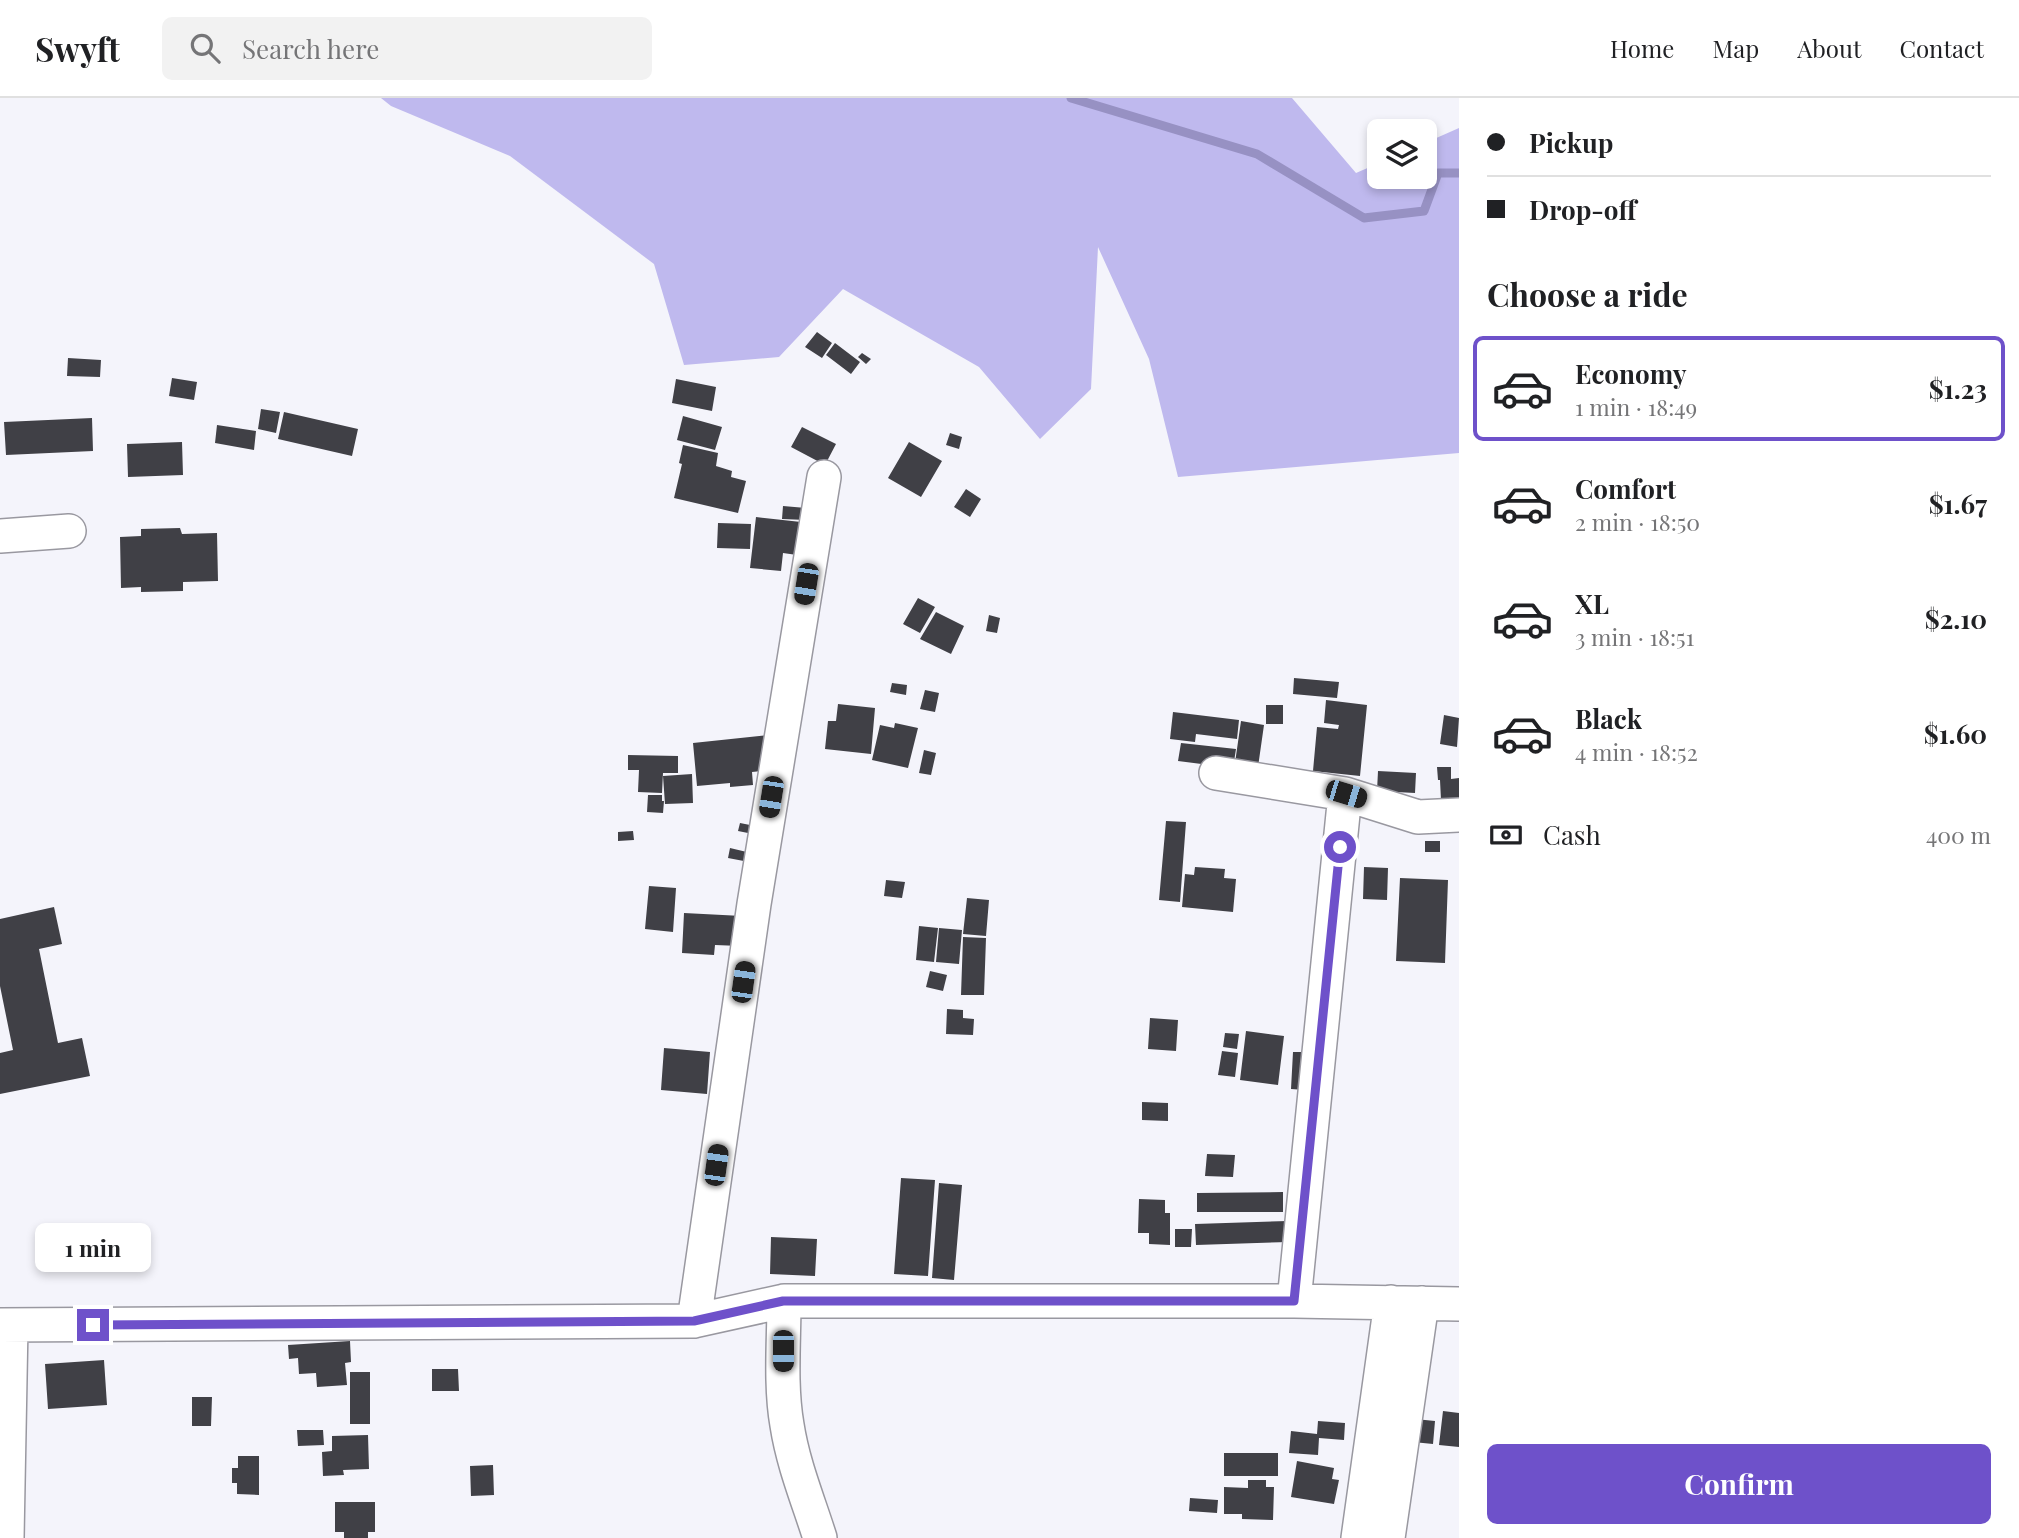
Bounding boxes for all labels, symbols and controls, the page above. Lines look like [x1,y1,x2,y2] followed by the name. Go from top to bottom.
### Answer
[162,17,652,80] search box
[35,26,120,70] text: Swyft
[186,29,224,67] icon: search
[242,31,379,66] text: Search here
[1610,32,1674,64] text: Home
[1712,32,1759,64] text: Map
[1797,32,1861,64] text: About
[1899,32,1984,64] text: Contact
[1367,119,1437,189] map controls
[1367,119,1437,189] button: layers
[1529,125,1613,160] text: Pickup
[1529,192,1636,227] text: Drop-off
[1487,272,1688,315] text: Choose a ride
[1575,356,1686,391] text: Economy
[1491,357,1554,420] icon: car
[1929,371,1987,406] text: $1.23
[1575,391,1697,422] text: 1 min · 18:49
[1575,471,1676,506] text: Comfort
[1491,472,1554,535] icon: car
[1929,486,1987,521] text: $1.67
[1575,506,1700,537] text: 2 min · 18:50
[793,562,820,606] car
[1575,586,1609,621] text: XL
[1491,587,1554,650] icon: car
[1925,601,1987,636] text: $2.10
[1575,621,1694,652] text: 3 min · 18:51
[1575,701,1642,736] text: Black
[1491,702,1554,765] icon: car
[1924,716,1987,751] text: $1.60
[1575,736,1698,767] text: 4 min · 18:52
[758,775,785,819] car
[1323,778,1370,810] car
[1487,816,1525,854] icon: cash
[1543,817,1601,852] text: Cash
[1926,819,1991,850] text: 400 m
[1324,831,1356,863] route start
[730,960,757,1004] car
[703,1143,730,1187] car
[35,1224,151,1272] callout: 1 min
[65,1232,121,1263] text: 1 min
[77,1309,109,1341] route end
[773,1330,794,1372] car
[1487,1444,1991,1524] button: Confirm

